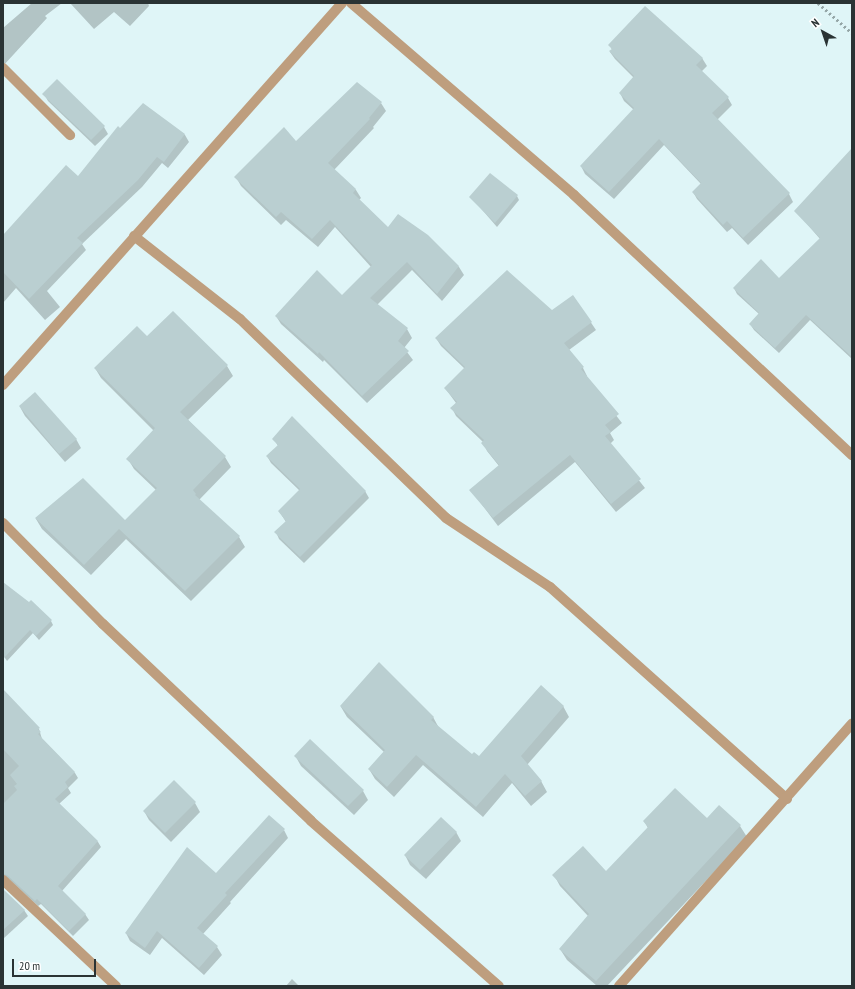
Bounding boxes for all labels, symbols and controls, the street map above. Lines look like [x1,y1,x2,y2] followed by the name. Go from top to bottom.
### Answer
[803,12,843,52] north arrow
[809,16,822,30] text: N
[14,951,98,977] scale bar
[19,958,40,973] text: 20 m

